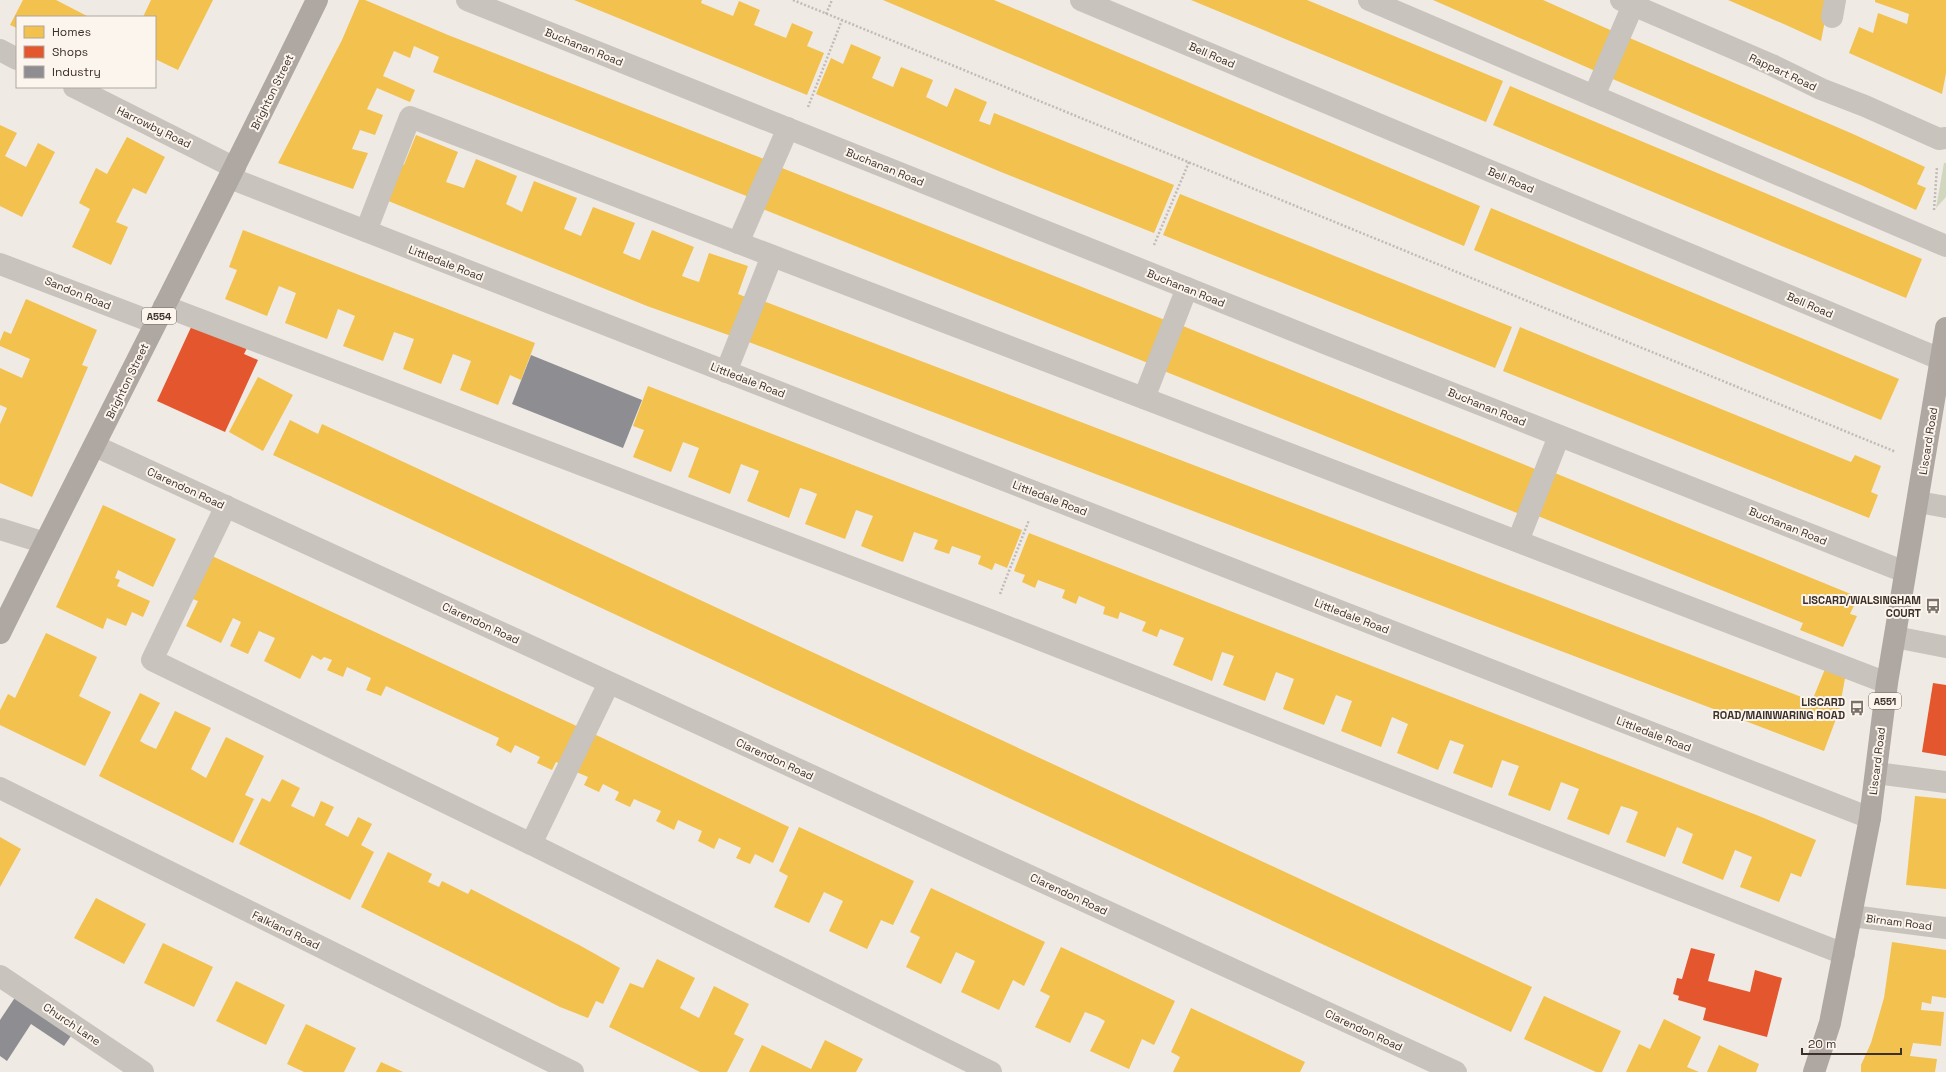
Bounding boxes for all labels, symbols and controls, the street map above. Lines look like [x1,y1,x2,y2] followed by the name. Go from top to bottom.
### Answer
[16,16,156,88] legend
[52,24,91,40] text: Homes
[543,25,625,69] street label: Buchanan Road
[1187,39,1237,71] street label: Bell Road
[52,44,88,60] text: Shops
[1747,50,1819,94] street label: Rappart Road
[248,52,296,132] street label: Brighton Street
[52,64,101,80] text: Industry
[115,103,193,151] street label: Harrowby Road
[844,145,926,189] street label: Buchanan Road
[1486,164,1536,196] street label: Bell Road
[407,242,485,284] street label: Littledale Road
[1145,266,1227,310] street label: Buchanan Road
[43,273,113,313] street label: Sandon Road
[1785,289,1835,321] street label: Bell Road
[142,308,176,324] road number: A554
[103,341,151,421] street label: Brighton Street
[709,359,787,401] street label: Littledale Road
[1446,385,1528,429] street label: Buchanan Road
[1916,406,1940,476] street label: Liscard Road
[145,464,227,512] street label: Clarendon Road
[1011,477,1089,519] street label: Littledale Road
[1747,504,1829,548] street label: Buchanan Road
[1802,593,1922,620] place label: LISCARD/WALSINGHAM COURT
[1313,595,1391,637] street label: Littledale Road
[1924,597,1942,615] bus stop icon: LISCARD/WALSINGHAM COURT
[440,599,522,647] street label: Clarendon Road
[1869,693,1901,709] road number: A551
[1713,695,1845,722] place label: LISCARD ROAD/MAINWARING ROAD
[1848,699,1866,717] bus stop icon: LISCARD ROAD/MAINWARING ROAD
[1615,713,1693,755] street label: Littledale Road
[1866,726,1888,796] street label: Liscard Road
[734,735,816,783] street label: Clarendon Road
[1028,870,1110,918] street label: Clarendon Road
[250,908,322,952] street label: Falkland Road
[1865,911,1933,933] street label: Birnam Road
[41,1000,103,1048] street label: Church Lane
[1323,1006,1405,1054] street label: Clarendon Road
[1802,1030,1901,1056] scale bar
[1808,1036,1836,1052] text: 20 m

